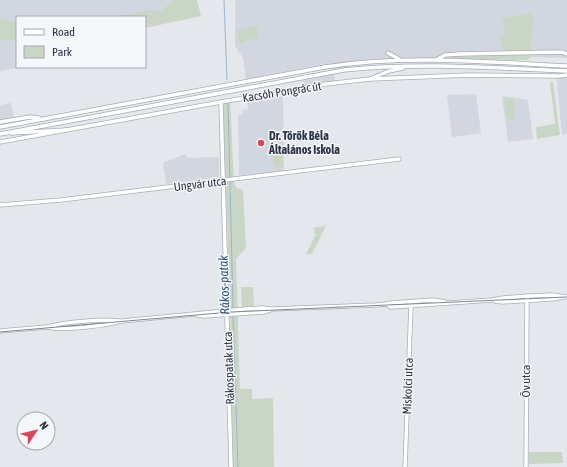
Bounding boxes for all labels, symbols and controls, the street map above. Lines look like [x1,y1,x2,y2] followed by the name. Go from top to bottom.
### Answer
[16,16,146,68] legend
[52,25,75,39] text: Road
[52,45,73,59] text: Park
[242,79,323,105] street label: Kacsóh Pongrác út
[268,129,340,157] place label: Dr. Török Béla Általános Iskola
[256,138,266,148] marker: Dr. Török Béla Általános Iskola
[173,174,227,194] street label: Ungvár utca
[215,255,233,315] water label: Rákos-patak
[221,331,237,405] street label: Rákospatak utca
[400,357,416,415] street label: Miskolci utca
[519,365,533,397] street label: Öv utca
[16,411,56,451] north arrow
[37,419,51,431] text: N

